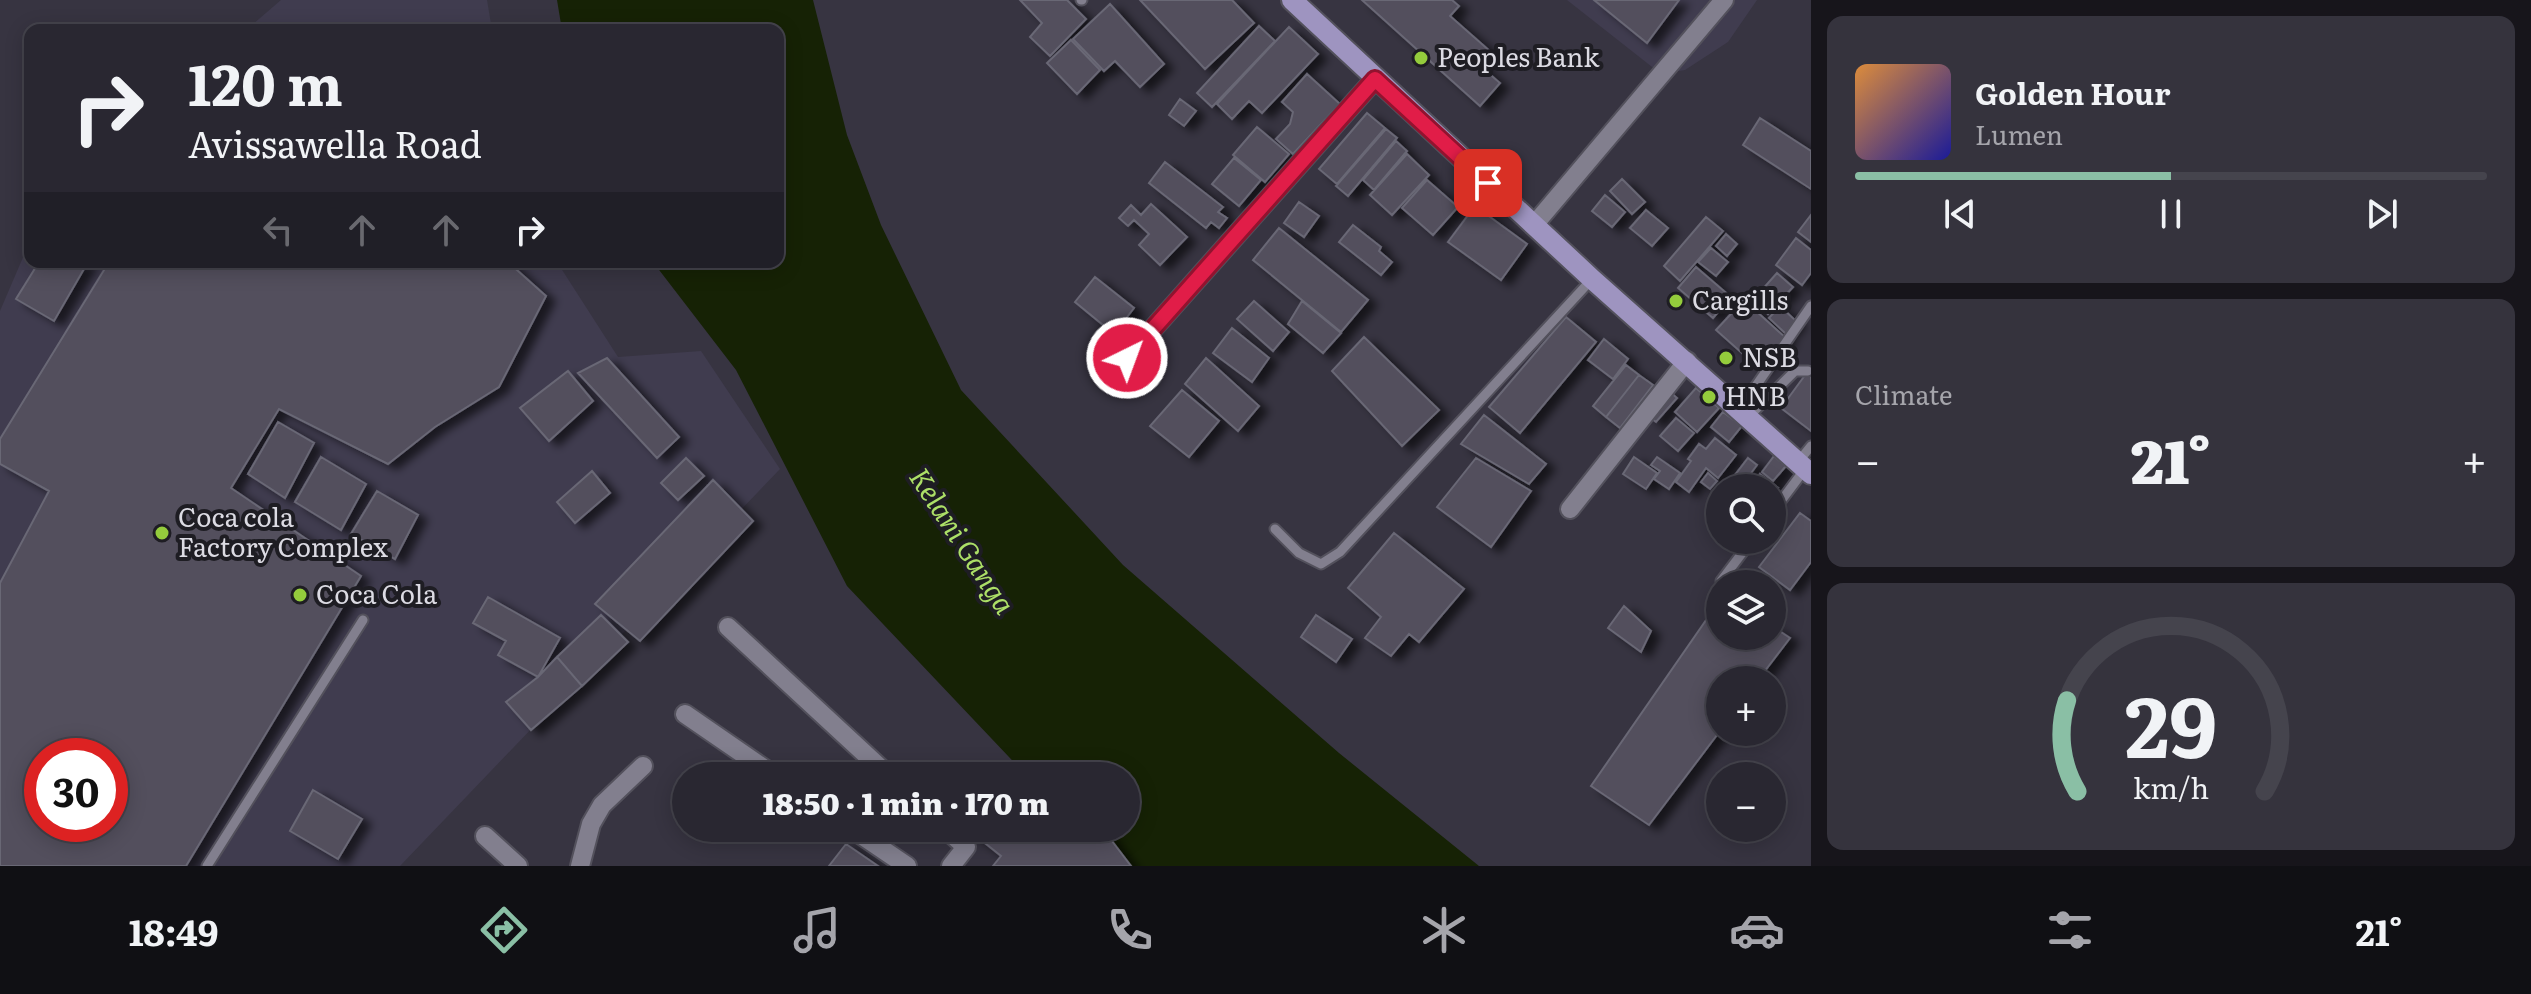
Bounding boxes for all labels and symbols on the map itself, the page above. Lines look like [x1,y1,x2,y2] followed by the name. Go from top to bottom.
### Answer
[1437,36,1600,75] place label: Peoples Bank
[1412,49,1430,67] marker: Peoples Bank
[1454,149,1522,217] pin
[1692,279,1788,318] place label: Cargills
[1667,292,1685,310] marker: Cargills
[1085,316,1169,400] position arrow
[1742,336,1796,375] place label: NSB
[1717,349,1735,367] marker: NSB
[1725,375,1786,414] place label: HNB
[1700,388,1718,406] marker: HNB
[901,458,1027,621] water label: Kelani Ganga
[178,496,388,565] place label: Coca cola Factory Complex
[153,524,171,542] marker: Coca cola Factory Complex
[316,573,437,612] place label: Coca Cola
[291,586,309,604] marker: Coca Cola
[24,738,128,842] speed limit sign: 30

